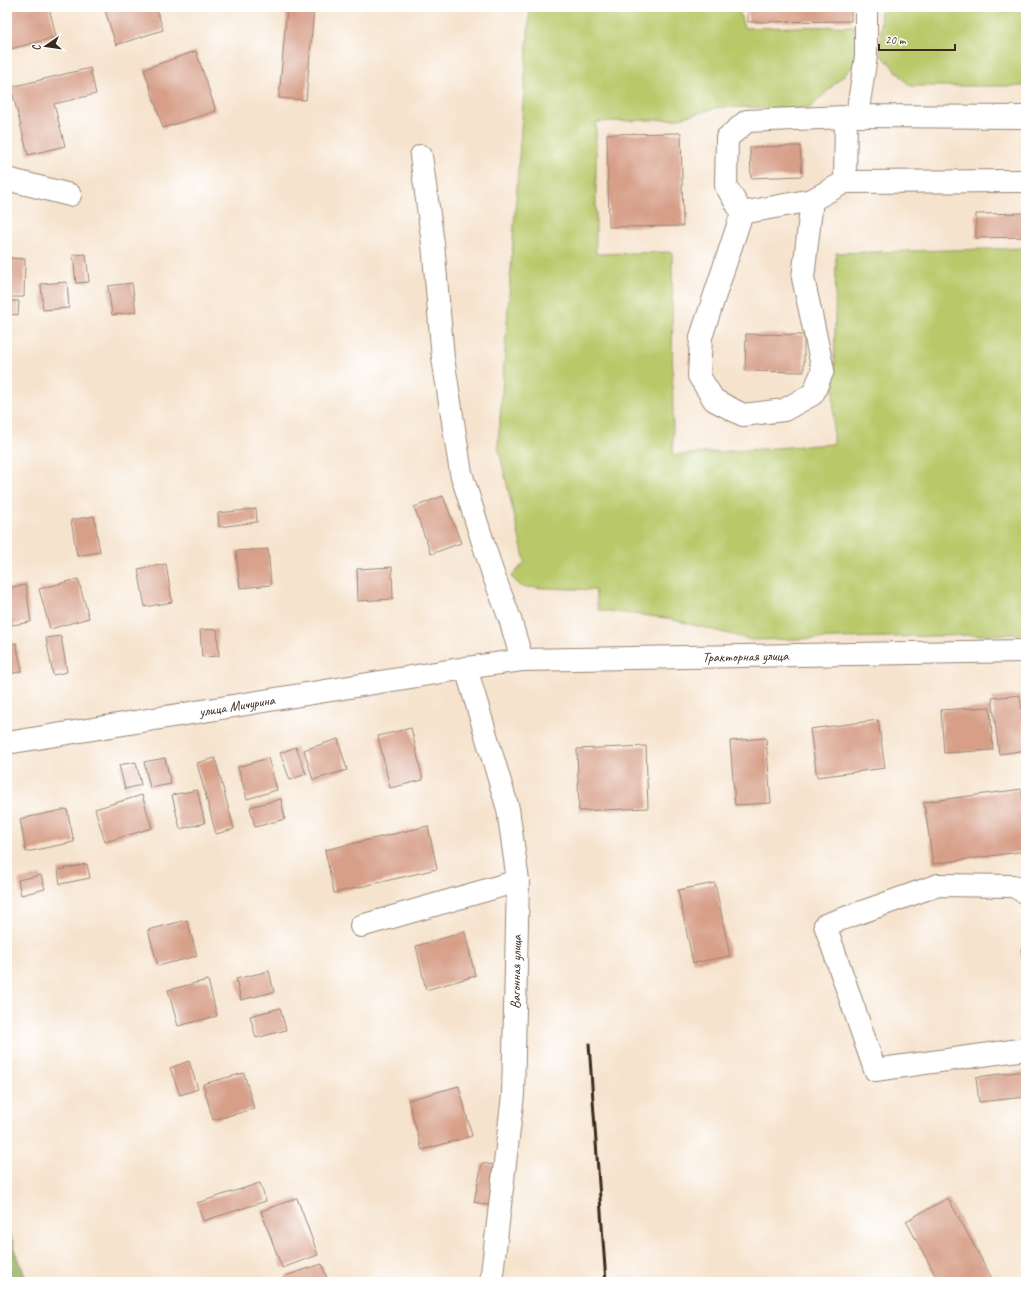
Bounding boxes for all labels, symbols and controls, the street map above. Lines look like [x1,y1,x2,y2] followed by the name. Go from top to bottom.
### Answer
[26,26,66,66] north arrow
[879,26,955,52] scale bar
[885,32,907,48] text: 20 m
[28,42,44,52] text: С
[702,647,789,665] street label: Тракторная улица
[197,691,277,720] street label: улица Мичурина
[507,934,525,1009] street label: Вагонная улица

